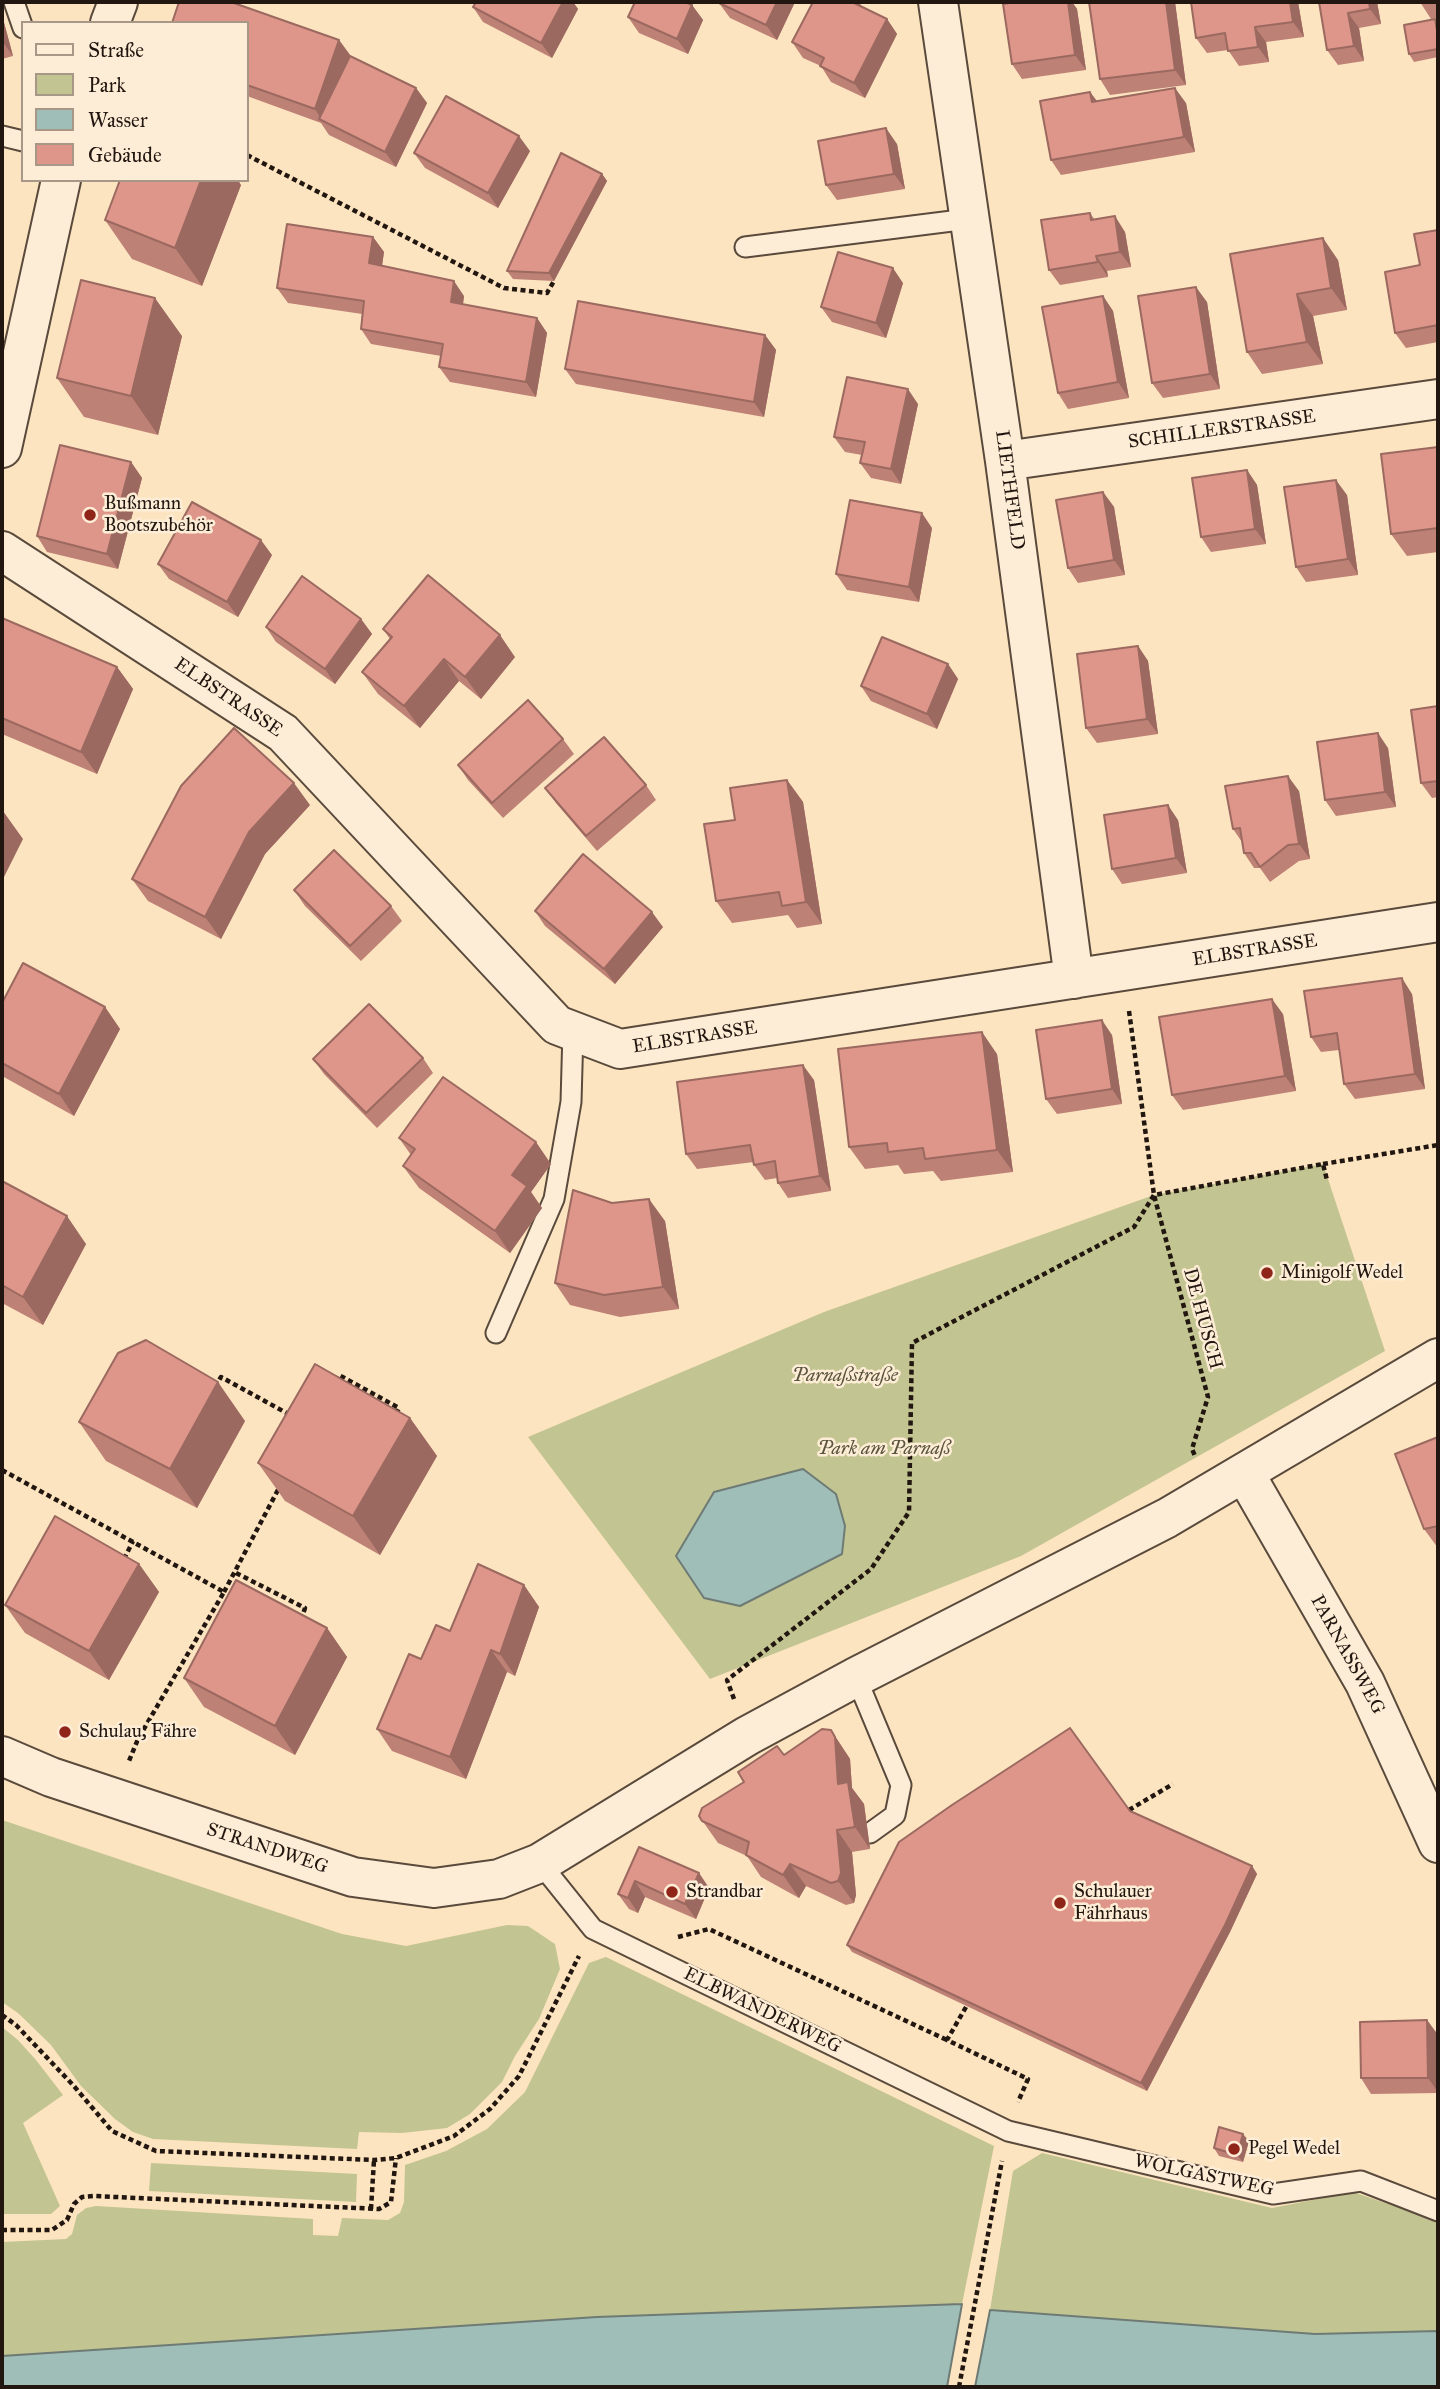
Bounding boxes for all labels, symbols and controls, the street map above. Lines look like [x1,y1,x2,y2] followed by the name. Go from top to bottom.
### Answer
[21,21,248,182] legend
[88,37,144,63] text: Straße
[88,72,126,98] text: Park
[88,107,148,133] text: Wasser
[88,142,162,168] text: Gebäude
[1127,406,1317,454] street label: SCHILLERSTRASSE
[989,429,1029,551] street label: LIETHFELD
[104,493,213,537] place label: Bußmann Bootszubehör
[82,507,98,523] marker: Bußmann Bootszubehör
[169,653,287,743] street label: ELBSTRASSE
[1191,930,1319,972] street label: ELBSTRASSE
[631,1017,759,1059] street label: ELBSTRASSE
[1281,1262,1403,1284] place label: Minigolf Wedel
[1259,1265,1275,1281] marker: Minigolf Wedel
[1178,1266,1226,1372] street label: DE HUSCH
[792,1365,898,1387] park label: Parnaßstraße
[818,1438,950,1460] park label: Park am Parnaß
[1305,1591,1389,1719] street label: PARNASSWEG
[79,1721,197,1743] place label: Schulau, Fähre
[57,1724,73,1740] marker: Schulau, Fähre
[203,1819,331,1879] street label: STRANDWEG
[686,1881,763,1903] place label: Strandbar
[1074,1881,1152,1925] place label: Schulauer Fährhaus
[664,1884,680,1900] marker: Strandbar
[1052,1895,1068,1911] marker: Schulauer Fährhaus
[679,1963,845,2059] street label: ELBWANDERWEG
[1248,2138,1340,2160] place label: Pegel Wedel
[1226,2141,1242,2157] marker: Pegel Wedel
[1132,2150,1276,2202] street label: WOLGASTWEG

